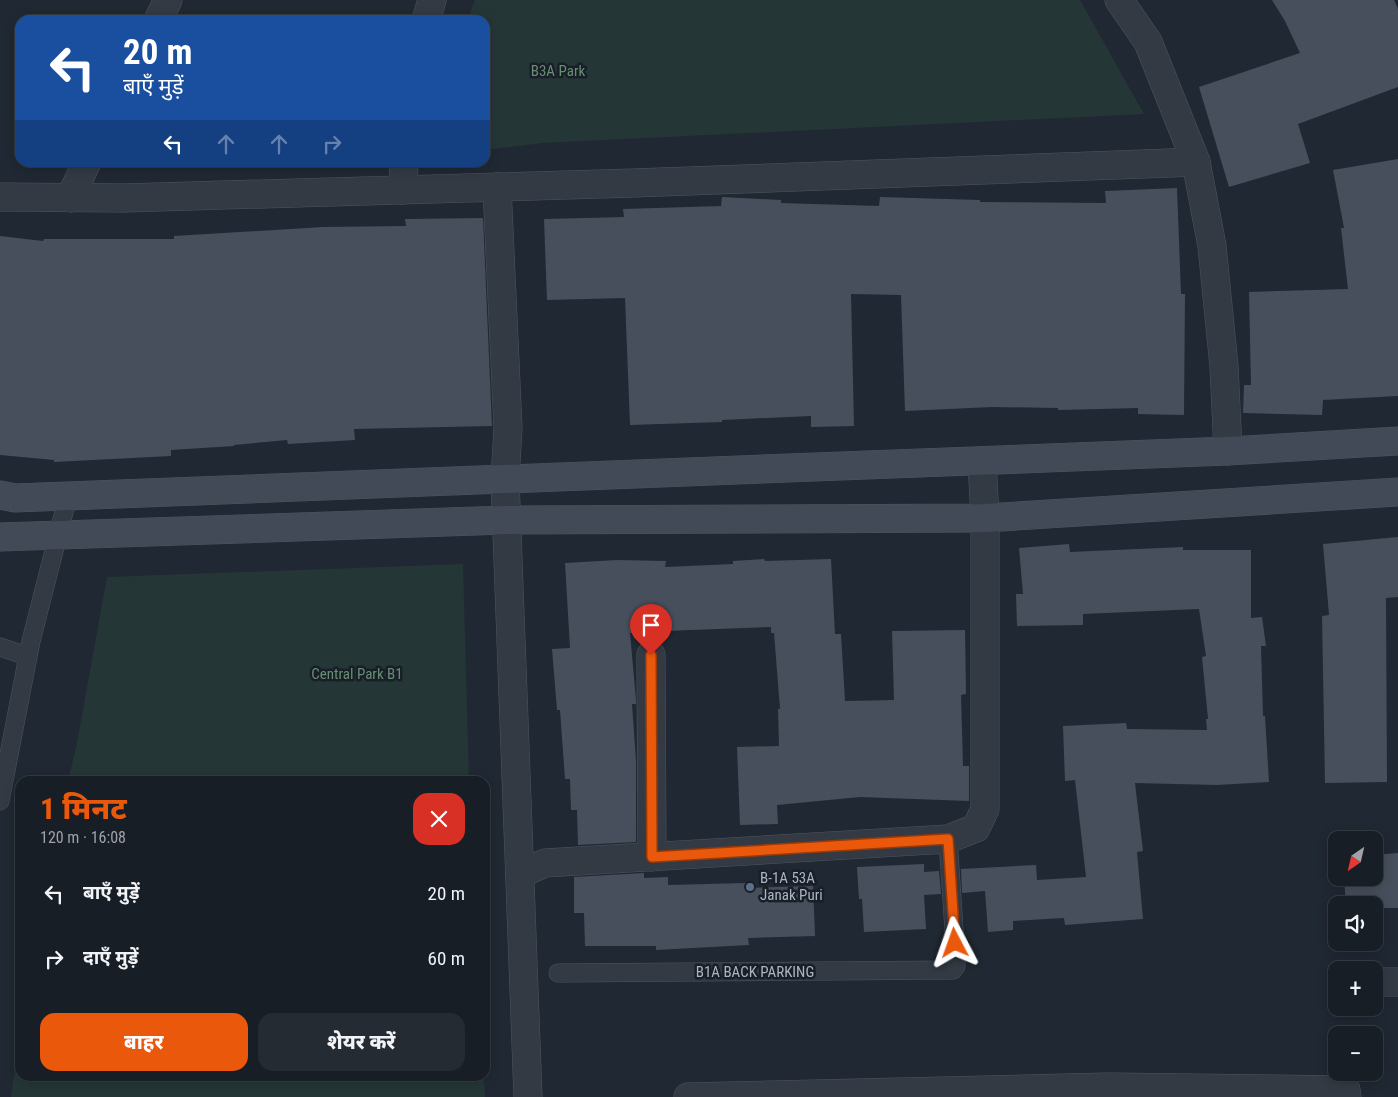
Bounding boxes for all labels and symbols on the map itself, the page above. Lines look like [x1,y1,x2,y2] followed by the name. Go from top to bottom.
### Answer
[531,62,585,80] park label: B3A Park
[630,604,672,655] pin
[311,665,403,683] park label: Central Park B1
[1328,831,1382,886] north arrow
[760,869,823,904] place label: B-1A 53A Janak Puri
[744,881,756,893] marker: B-1A 53A Janak Puri
[928,916,980,968] position arrow
[696,963,814,981] street label: B1A BACK PARKING

